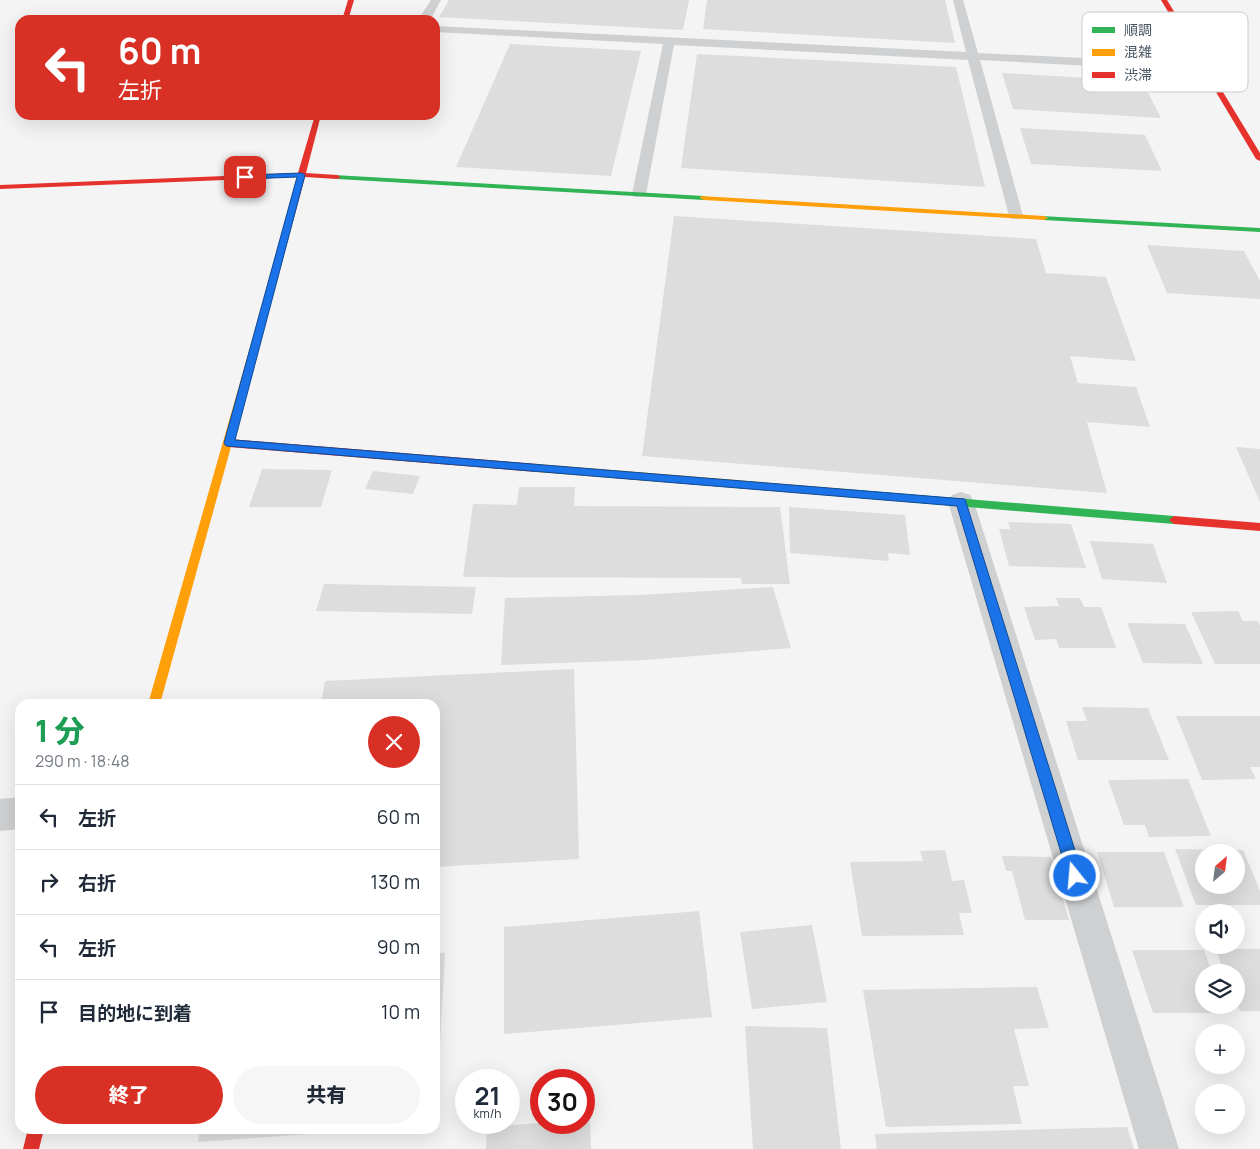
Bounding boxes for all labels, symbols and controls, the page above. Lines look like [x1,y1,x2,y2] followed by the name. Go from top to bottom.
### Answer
[1082,12,1248,92] legend
[1124,20,1152,39] text: 順調
[118,27,201,75] text: 60 m
[35,35,100,100] icon: left
[1124,42,1152,61] text: 混雑
[1124,65,1152,84] text: 渋滞
[118,75,162,105] text: 左折
[224,156,266,198] pin
[231,163,259,191] icon: arrive
[35,710,85,751] text: 1 分
[368,716,420,768] button: close
[35,750,130,772] text: 290 m · 18:48
[35,803,63,831] icon: left
[377,804,420,830] text: 60 m
[78,805,116,831] text: 左折
[1195,844,1245,894] north arrow
[1195,844,1245,1134] map controls
[1048,849,1100,901] position arrow
[35,868,63,896] icon: right
[371,869,420,895] text: 130 m
[78,870,116,896] text: 右折
[1195,904,1245,954] button: sound
[35,933,63,961] icon: left
[377,934,420,960] text: 90 m
[78,935,116,961] text: 左折
[1195,964,1245,1014] button: layers
[35,998,63,1026] icon: arrive
[381,999,420,1025] text: 10 m
[78,1000,192,1026] text: 目的地に到着
[1195,1024,1245,1074] button: +
[35,1066,223,1124] button: 終了
[233,1066,420,1124] button: 共有
[530,1069,595,1134] speed limit sign: 30
[475,1078,500,1113] text: 21
[1195,1084,1245,1134] button: −
[474,1105,501,1122] text: km/h

